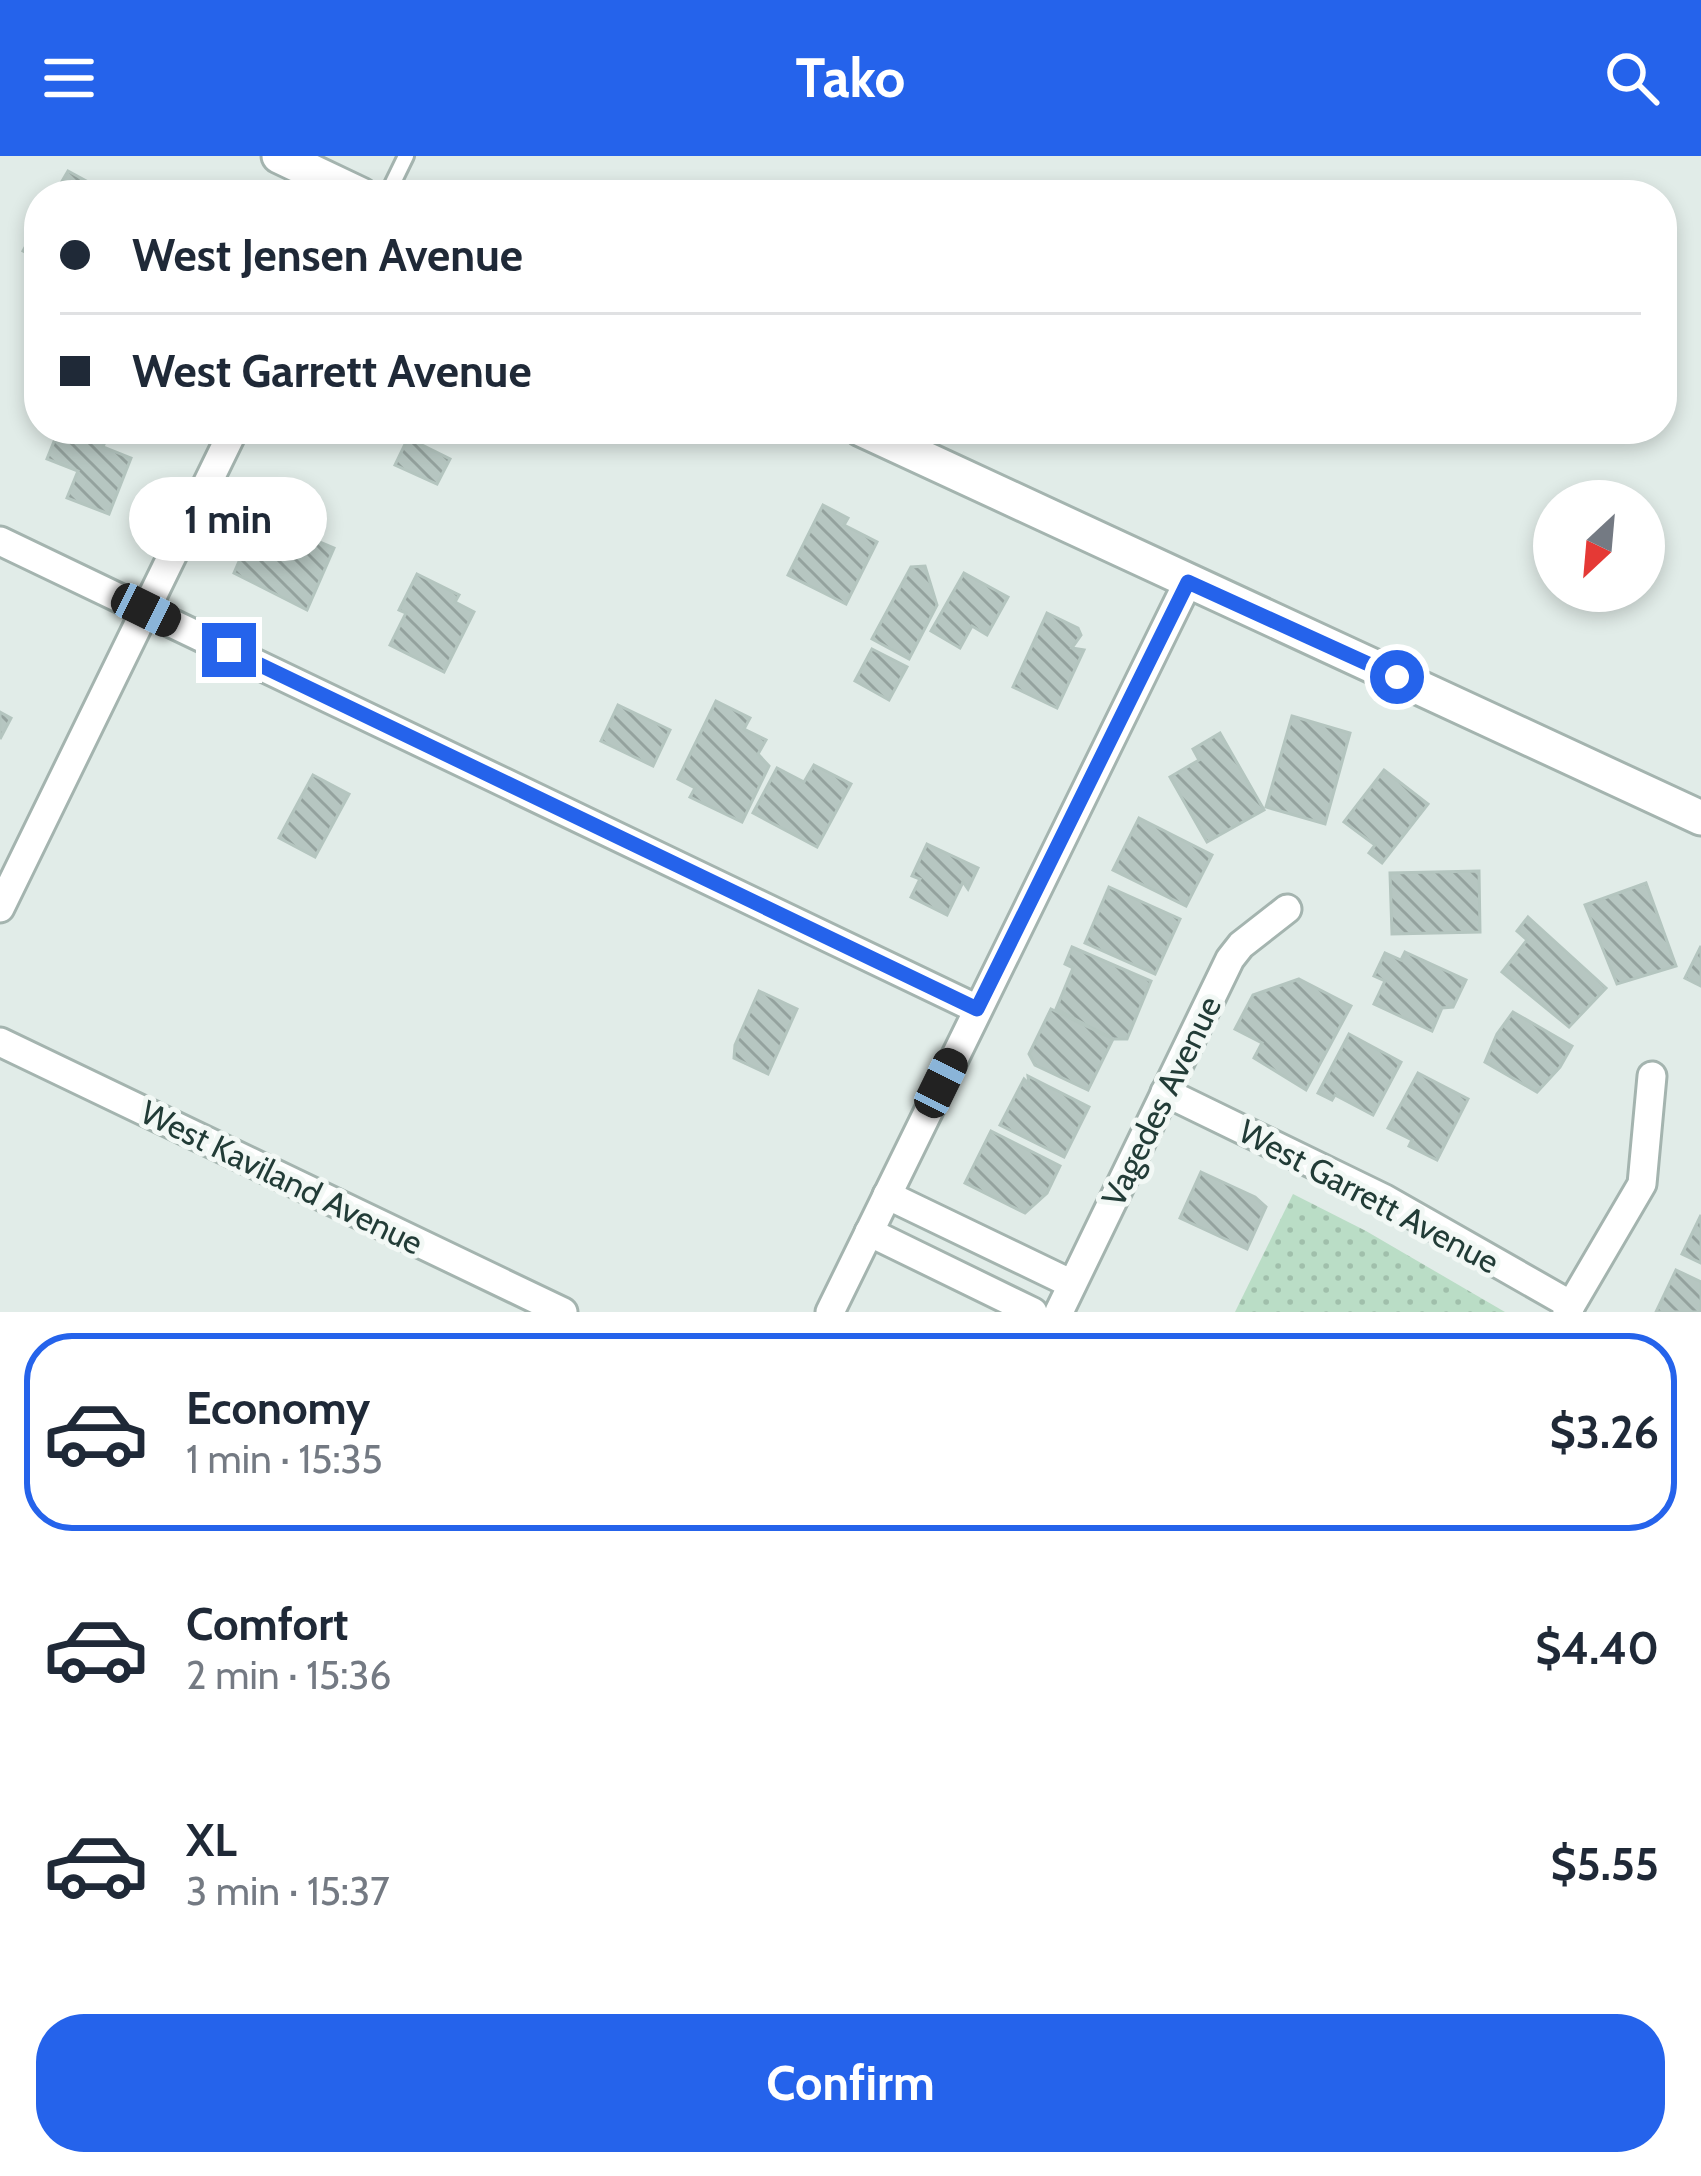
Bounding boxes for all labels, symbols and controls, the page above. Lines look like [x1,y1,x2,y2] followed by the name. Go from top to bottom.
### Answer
[36,45,102,111] icon: menu
[796,45,905,111] text: Tako
[1599,45,1665,111] icon: search
[132,228,523,282] text: West Jensen Avenue
[132,344,532,398] text: West Garrett Avenue
[130,476,328,560] callout: 1 min
[1533,480,1665,612] north arrow
[1533,480,1665,612] map controls
[184,495,272,543] text: 1 min
[106,578,186,642] car
[202,623,256,677] route end
[1370,650,1424,704] route start
[1093,989,1229,1213] street label: Vagedes Avenue
[909,1043,973,1123] car
[135,1091,429,1263] street label: West Kaviland Avenue
[1232,1111,1506,1281] street label: West Garrett Avenue
[42,1378,150,1486] icon: car
[186,1381,370,1435] text: Economy
[1550,1405,1659,1459] text: $3.26
[186,1435,383,1483] text: 1 min · 15:35
[42,1594,150,1702] icon: car
[186,1597,349,1651] text: Comfort
[1535,1621,1659,1675] text: $4.40
[186,1651,392,1699] text: 2 min · 15:36
[42,1810,150,1918] icon: car
[186,1813,237,1867] text: XL
[1550,1837,1659,1891] text: $5.55
[186,1867,390,1915] text: 3 min · 15:37
[36,2014,1665,2152] button: Confirm

